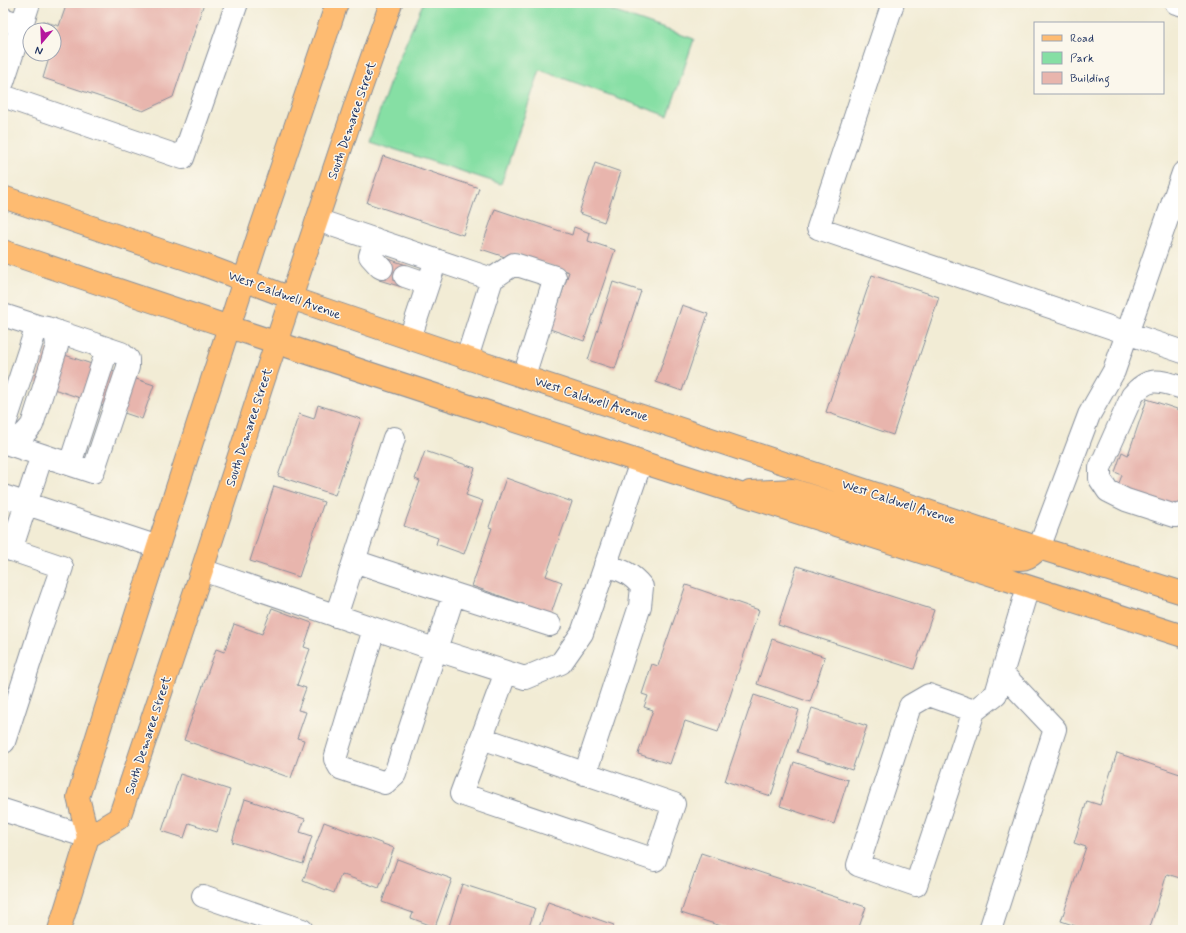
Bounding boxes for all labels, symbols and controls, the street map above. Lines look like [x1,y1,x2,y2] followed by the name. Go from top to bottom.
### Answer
[22,22,62,62] north arrow
[1034,22,1164,94] legend
[1070,31,1094,47] text: Road
[33,43,45,58] text: N
[1070,51,1094,67] text: Park
[324,59,381,182] street label: South Demaree Street
[1070,71,1110,88] text: Building
[226,267,343,324] street label: West Caldwell Avenue
[222,366,277,489] street label: South Demaree Street
[532,373,651,426] street label: West Caldwell Avenue
[839,476,958,529] street label: West Caldwell Avenue
[121,674,176,797] street label: South Demaree Street

